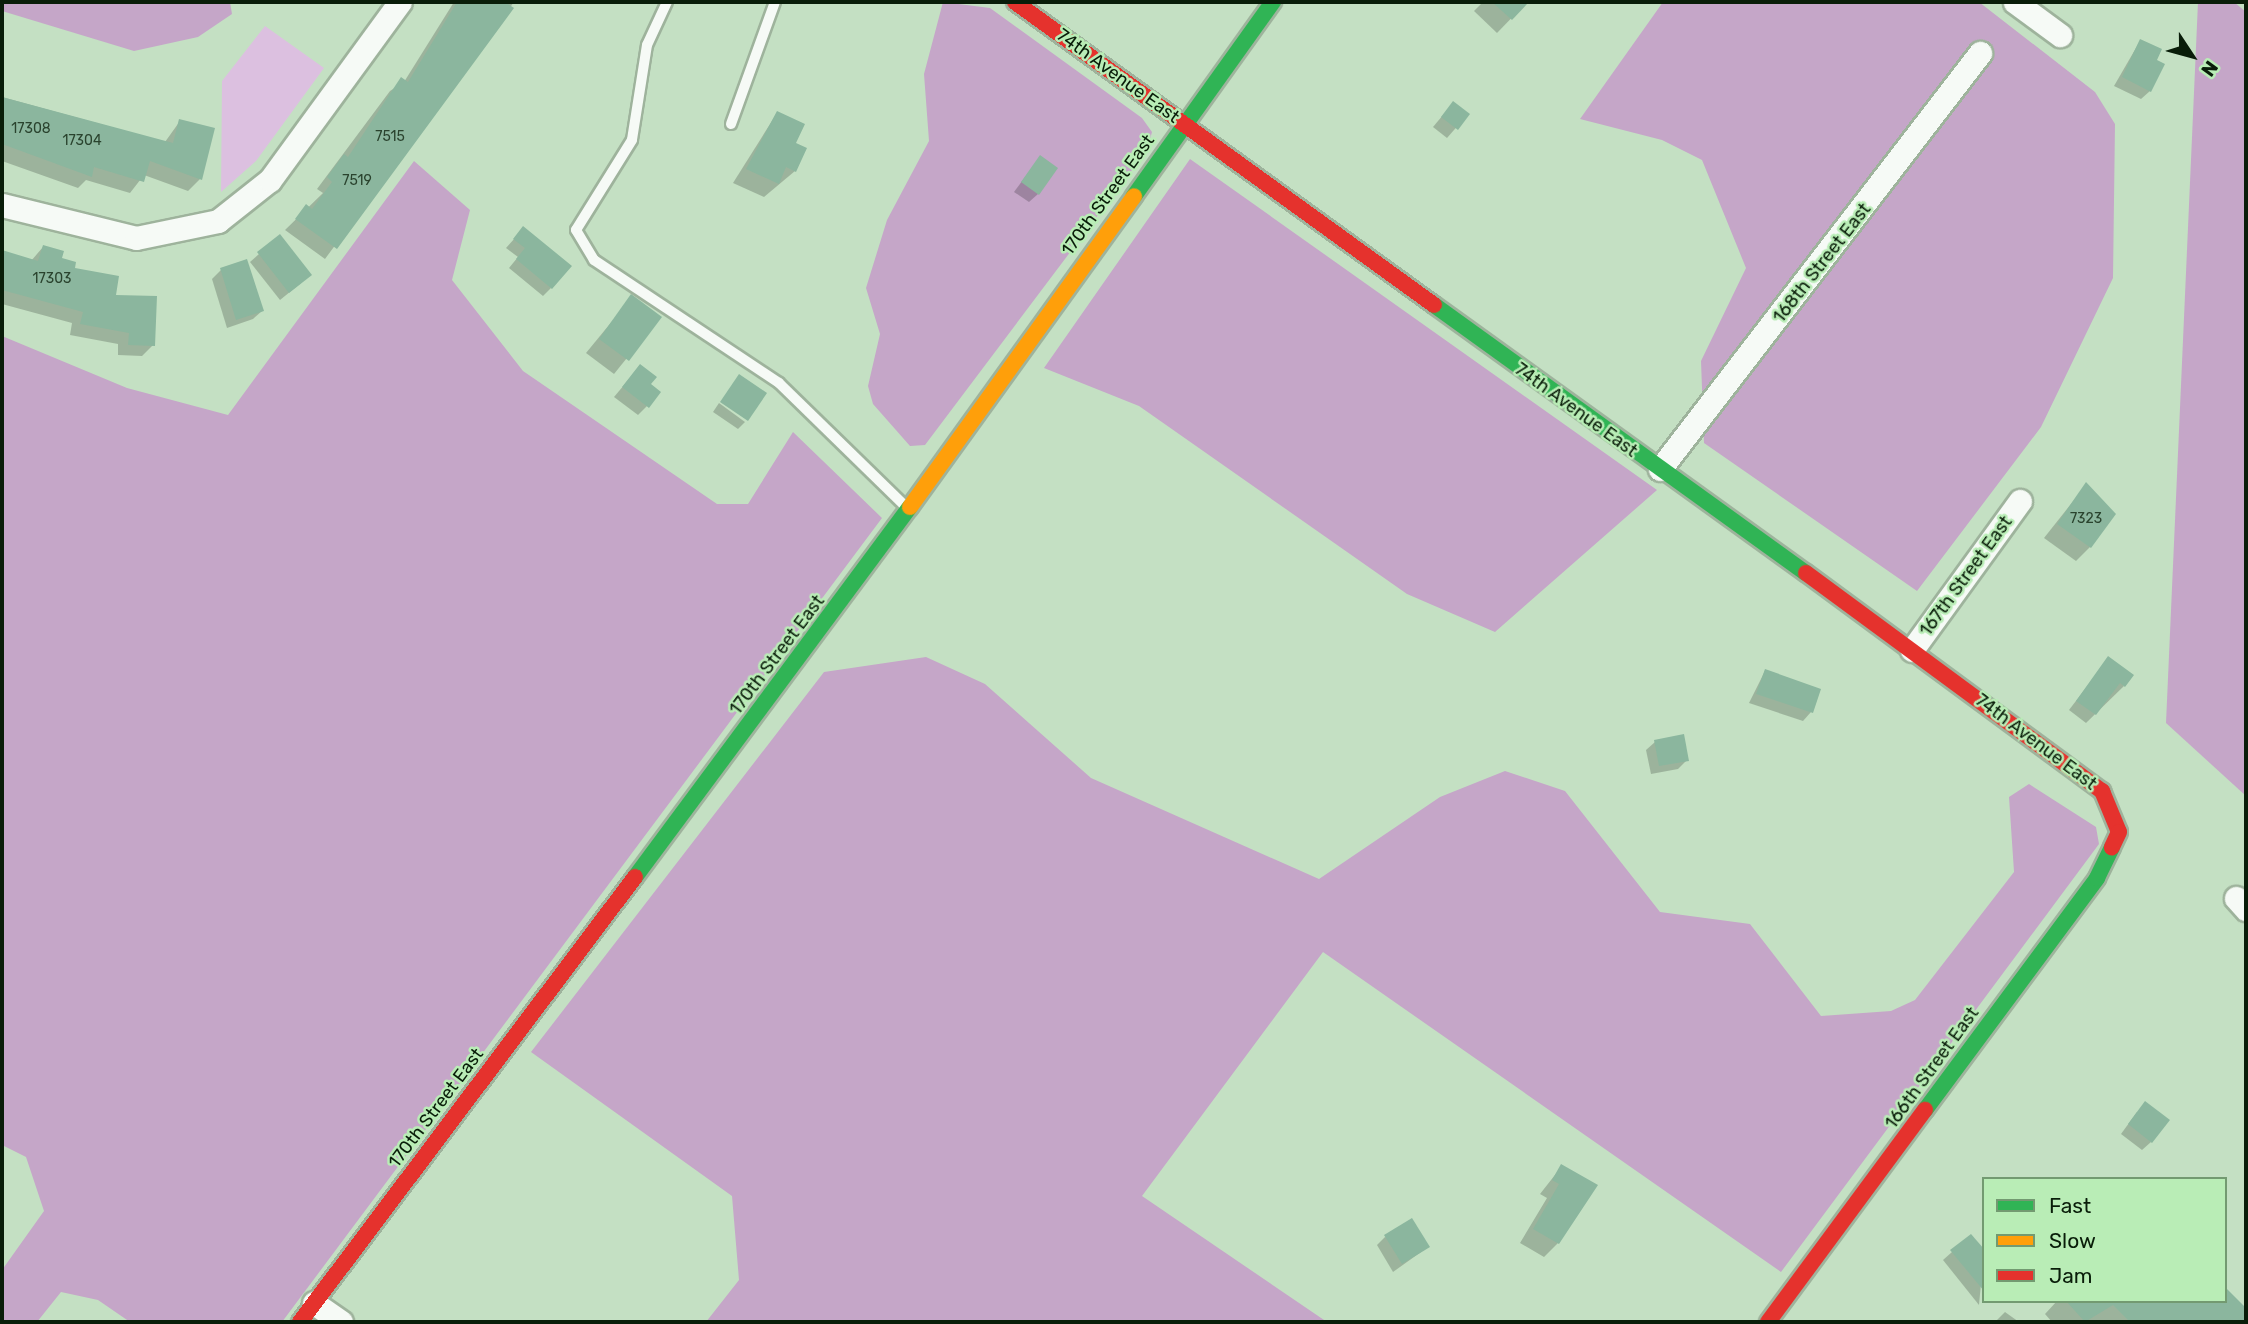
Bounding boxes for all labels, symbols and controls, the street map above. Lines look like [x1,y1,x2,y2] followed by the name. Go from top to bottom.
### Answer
[2157,21,2227,91] north arrow
[1052,24,1184,128] street label: 74th Avenue East
[2196,56,2223,81] text: N
[11,121,51,137] house number: 17308
[375,129,405,145] house number: 7515
[1057,130,1159,260] street label: 170th Street East
[62,133,102,149] house number: 17304
[342,173,372,189] house number: 7519
[1769,199,1875,327] street label: 168th Street East
[33,271,71,287] house number: 17303
[1510,358,1642,462] street label: 74th Avenue East
[2070,511,2102,527] house number: 7323
[1915,512,2017,640] street label: 167th Street East
[725,591,829,719] street label: 170th Street East
[1971,689,2101,795] street label: 74th Avenue East
[1881,1003,1983,1133] street label: 166th Street East
[384,1044,488,1172] street label: 170th Street East
[1982,1177,2227,1303] legend
[2049,1193,2091,1218] text: Fast
[2049,1228,2096,1253] text: Slow
[2049,1263,2093,1288] text: Jam

